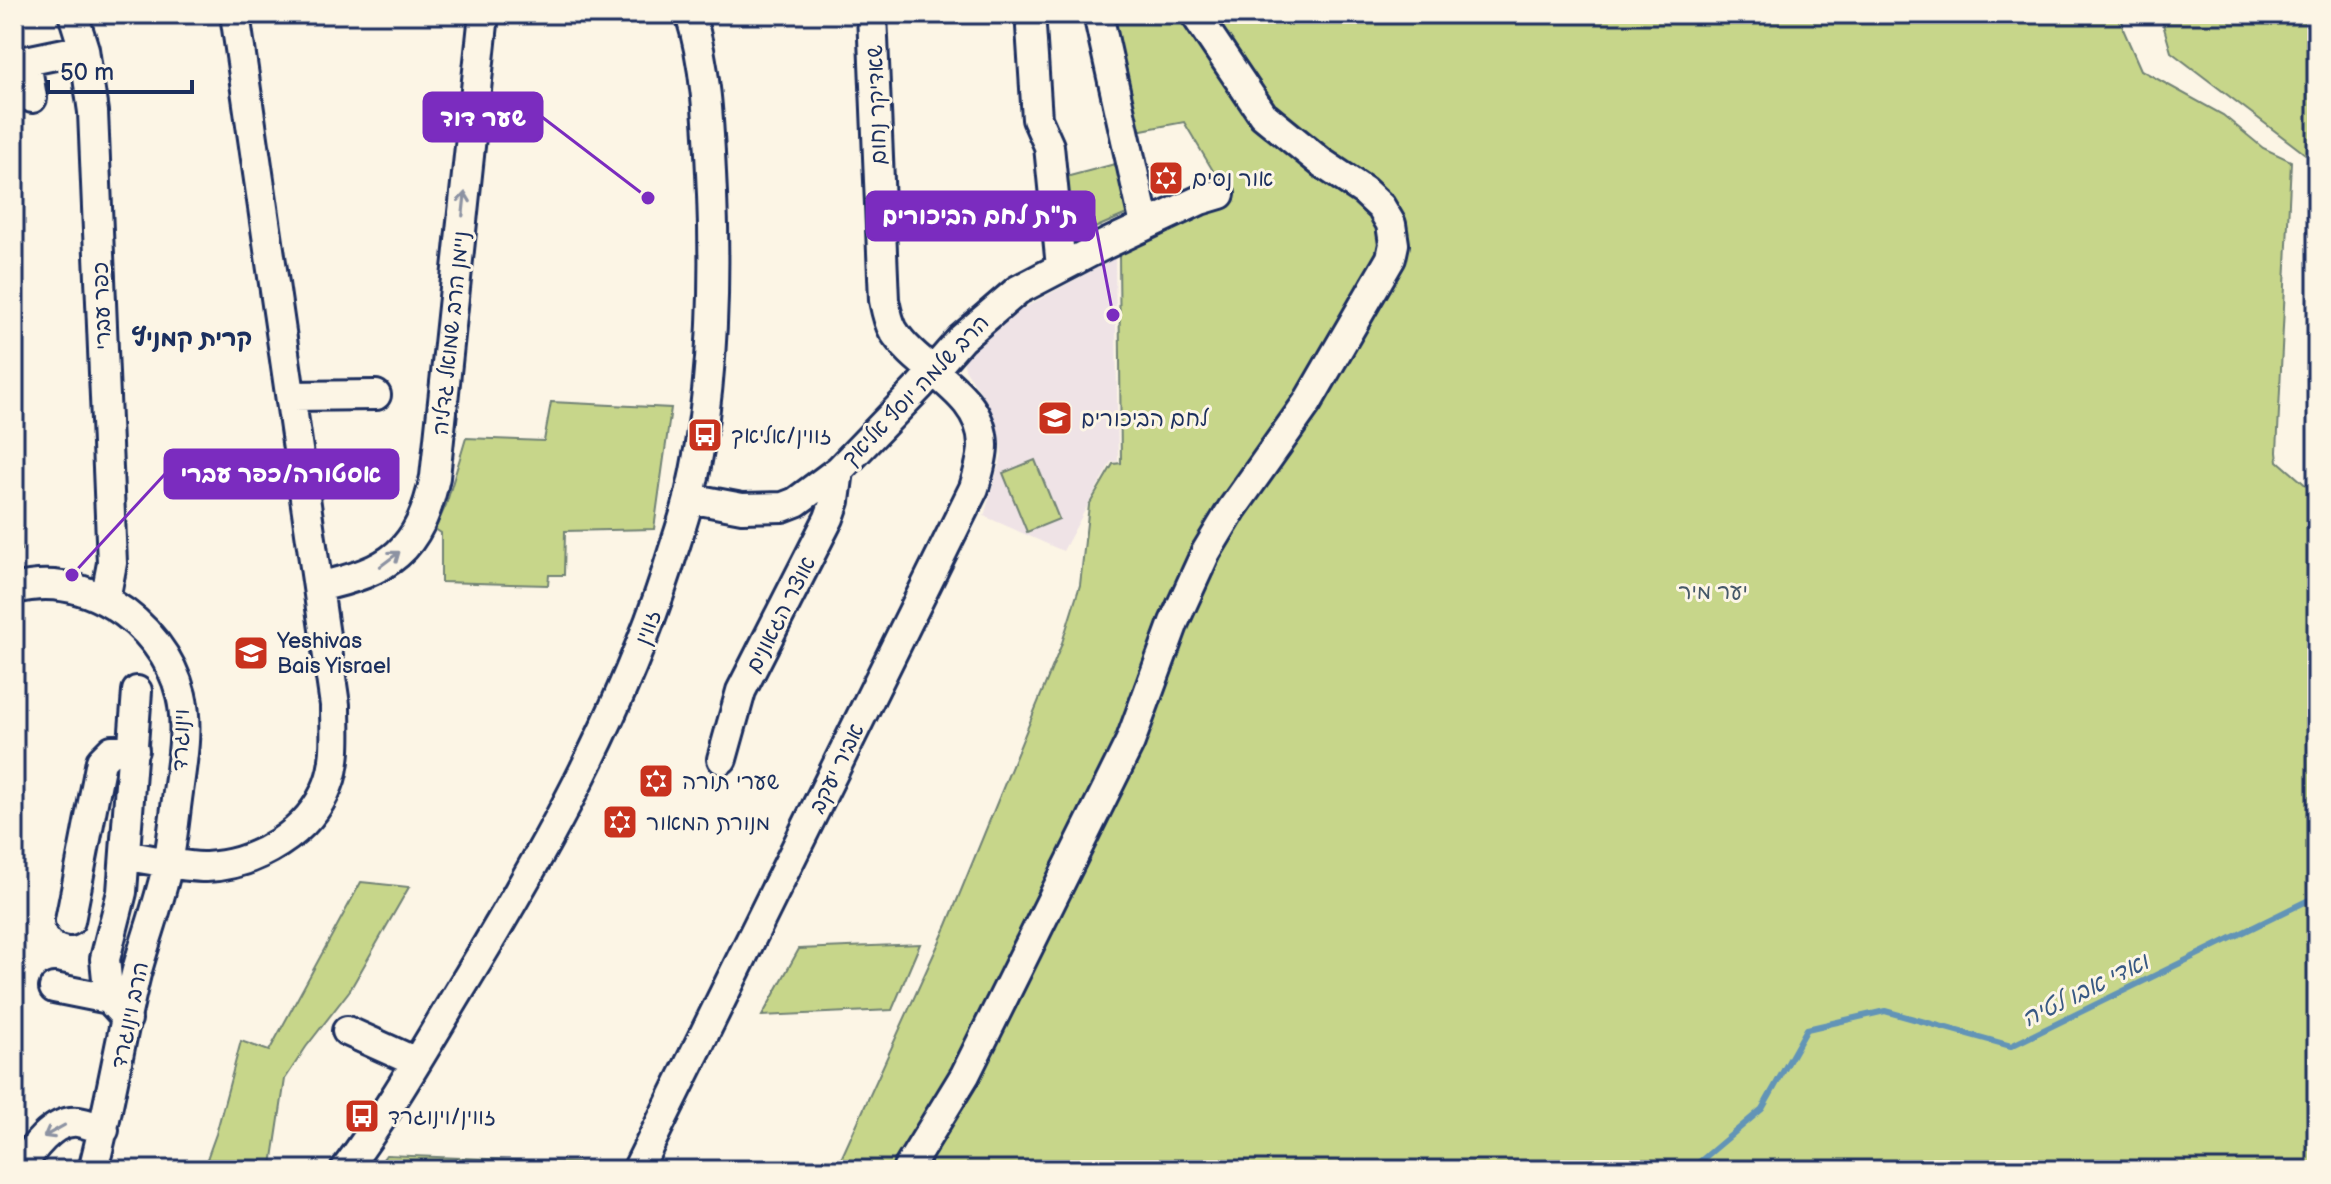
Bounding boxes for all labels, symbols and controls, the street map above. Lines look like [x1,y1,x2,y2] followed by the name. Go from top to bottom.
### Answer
[48,44,192,94] scale bar
[862,44,893,165] street label: שאדיקר נחום
[60,58,114,87] text: 50 m
[424,93,542,141] callout: שער דוד
[440,104,526,133] text: שער דוד
[1147,159,1185,197] synagogue icon: אור נסים
[1192,166,1273,193] place label: אור נסים
[457,191,472,218] one-way arrow
[867,192,1094,240] callout: ת"ת לחם הביכורים
[882,202,1078,231] text: ת"ת לחם הביכורים
[427,229,476,437] street label: ניימן הרב שמואל גדליה
[87,262,118,350] street label: כפר עברי
[837,310,995,472] street label: הרב שלמה יוסף אליאך
[132,324,252,353] district label: קרית קמניץ
[1036,399,1074,437] school or university icon: לחם הביכורים
[1081,406,1210,433] place label: לחם הביכורים
[686,416,724,454] bus stop icon: זווין/אליאך
[731,423,832,450] place label: זווין/אליאך
[165,450,398,498] callout: אסטורה/כפר עברי
[181,460,381,489] text: אסטורה/כפר עברי
[379,551,400,568] one-way arrow
[740,552,822,677] street label: אוצר הגאונים
[1678,579,1748,606] park label: יער מיר
[630,606,667,649] street label: זווין
[276,628,391,680] place label: Yeshivas Bais Yisrael
[232,634,270,672] school or university icon: Yeshivas Bais Yisrael
[167,708,196,772] street label: וינוגרד
[804,719,871,818] street label: אביר יעקב
[637,762,675,800] synagogue icon: שערי תורה
[682,769,780,796] place label: שערי תורה
[601,803,639,841] synagogue icon: מנורת המאור
[646,810,770,837] place label: מנורת המאור
[2017,947,2155,1034] water label: ואדי אבו לטיה
[106,959,155,1071] street label: הרב וינוגרד
[343,1097,381,1135] bus stop icon: זווין/וינוגרד
[388,1104,496,1131] place label: זווין/וינוגרד
[43,1124,67,1139] one-way arrow

